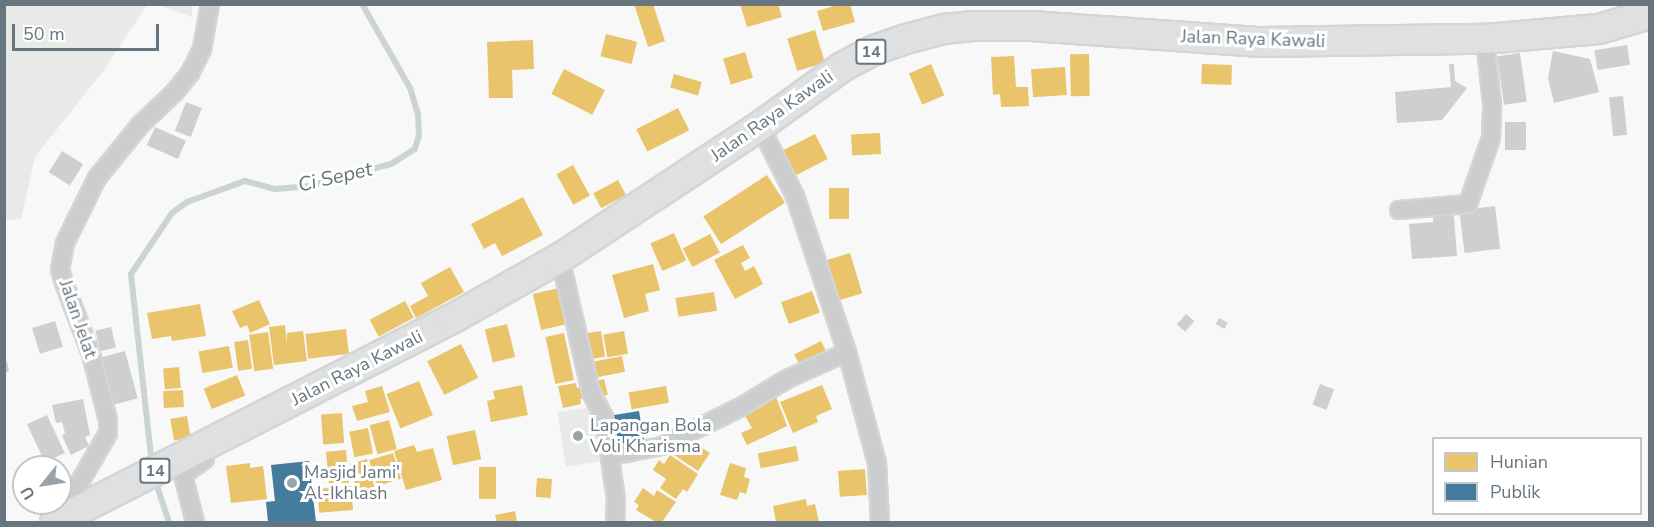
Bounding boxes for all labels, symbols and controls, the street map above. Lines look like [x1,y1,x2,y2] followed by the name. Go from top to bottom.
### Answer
[15,12,162,50] scale bar
[23,22,65,46] text: 50 m
[1180,26,1326,52] street label: Jalan Raya Kawali
[854,39,888,65] road number: 14
[707,66,837,166] street label: Jalan Raya Kawali
[296,157,374,197] water label: Ci Sepet
[54,277,102,361] street label: Jalan Jelat
[288,326,426,410] street label: Jalan Raya Kawali
[590,415,712,458] place label: Lapangan Bola Voli Kharisma
[571,429,585,443] marker: Lapangan Bola Voli Kharisma
[1432,437,1642,515] legend
[1490,450,1548,474] text: Hunian
[12,455,72,515] north arrow
[138,458,172,484] road number: 14
[304,462,400,504] place label: Masjid Jami' Al-Ikhlash
[285,476,299,490] marker: Masjid Jami' Al-Ikhlash
[1490,480,1540,504] text: Publik
[16,482,41,504] text: U

